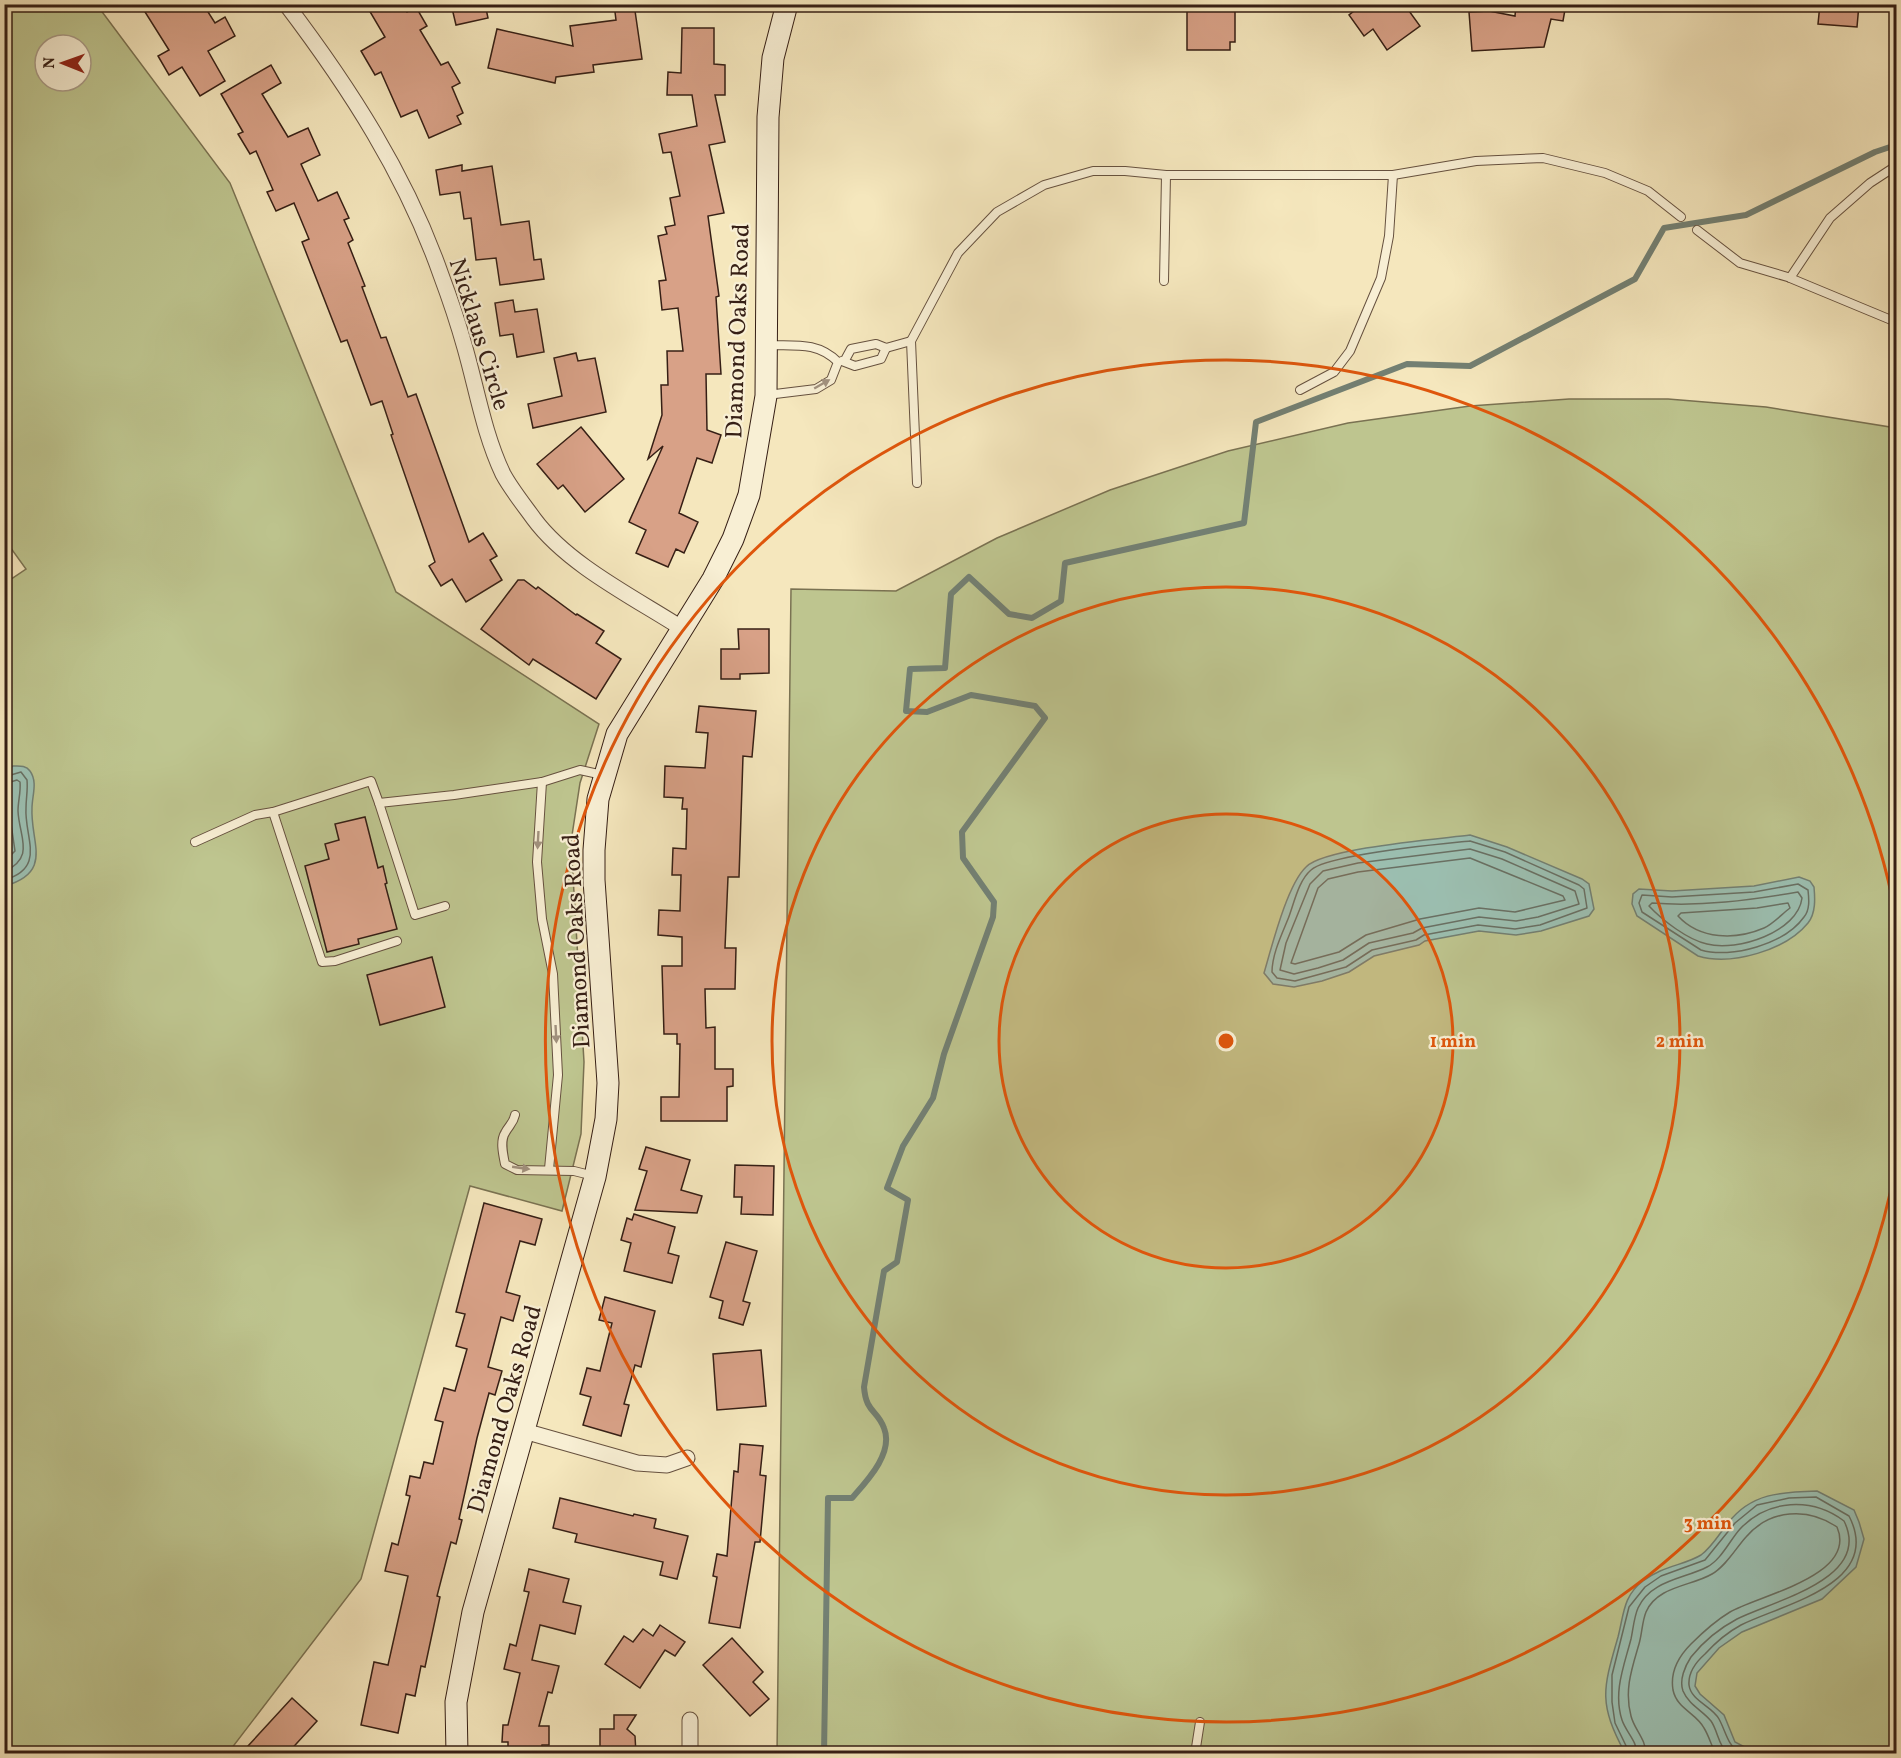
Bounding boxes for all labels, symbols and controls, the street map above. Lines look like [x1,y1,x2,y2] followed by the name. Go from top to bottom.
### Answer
[33,33,93,93] north arrow
[39,56,61,69] text: N
[718,223,760,439] street label: Diamond Oaks Road
[439,254,517,415] street label: Nicklaus Circle
[814,379,831,389] one-way arrow
[534,831,543,850] one-way arrow
[555,833,601,1049] street label: Diamond Oaks Road
[552,1024,561,1043] one-way arrow
[1430,1030,1476,1055] text: 1 min
[1656,1030,1704,1055] text: 2 min
[1216,1031,1236,1051] centre of rings
[512,1164,531,1173] one-way arrow
[460,1301,552,1518] street label: Diamond Oaks Road
[1684,1512,1732,1537] text: 3 min

